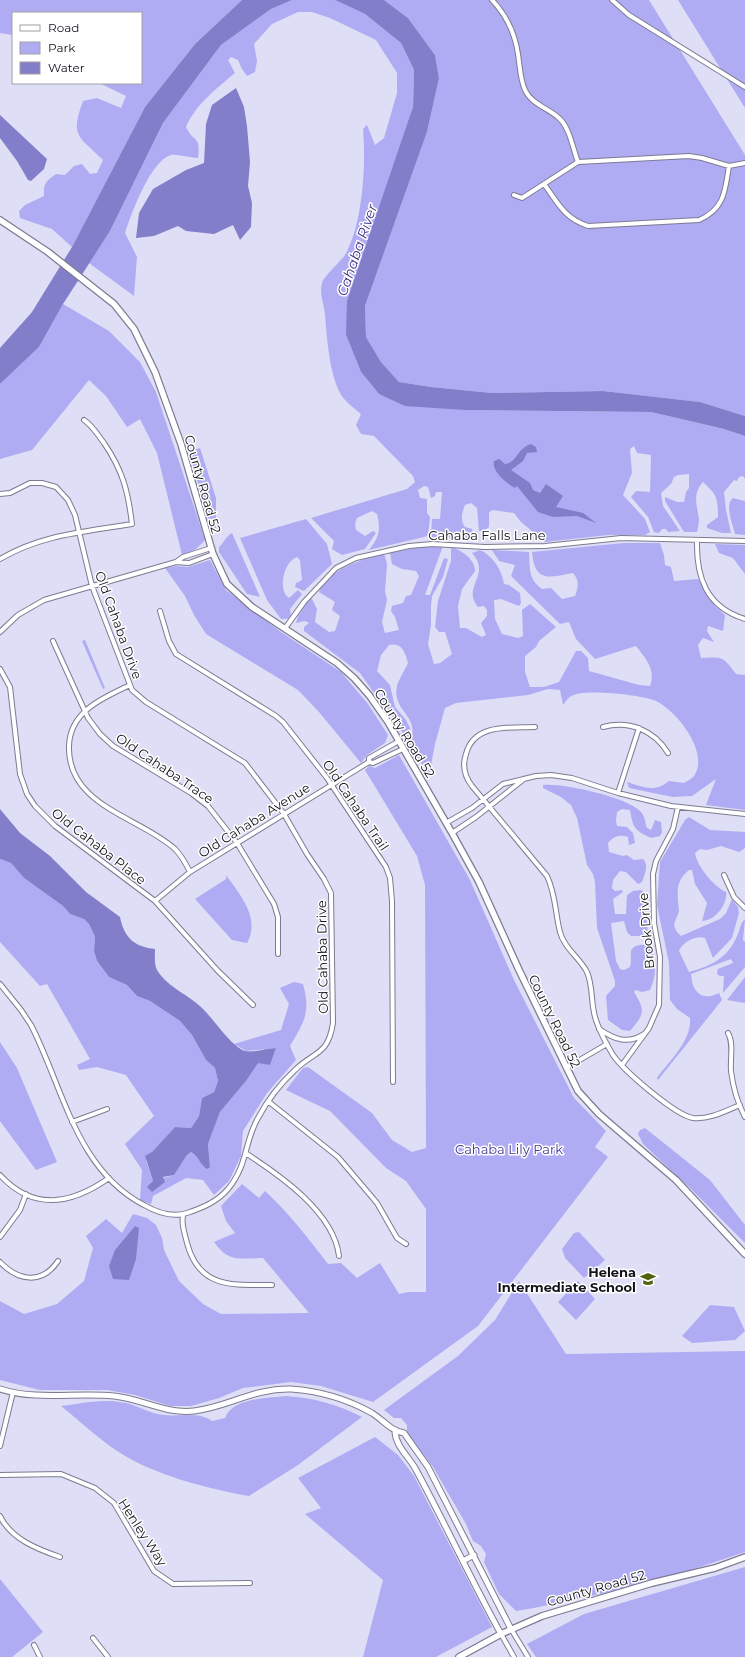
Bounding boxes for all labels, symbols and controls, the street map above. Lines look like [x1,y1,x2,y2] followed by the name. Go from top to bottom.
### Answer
[12,12,142,84] legend
[48,20,79,35] text: Road
[48,40,76,55] text: Park
[48,60,85,75] text: Water
[333,201,381,298] water label: Cahaba River
[181,433,225,535] street label: County Road 52
[428,527,546,543] street label: Cahaba Falls Lane
[92,569,146,681] street label: Old Cahaba Drive
[371,686,439,780] street label: County Road 52
[113,729,217,807] street label: Old Cahaba Trace
[320,756,392,854] street label: Old Cahaba Trail
[195,779,313,861] street label: Old Cahaba Avenue
[49,804,149,888] street label: Old Cahaba Place
[635,892,657,970] street label: Brook Drive
[313,900,331,1014] street label: Old Cahaba Drive
[525,972,585,1070] street label: County Road 52
[455,1141,563,1157] park label: Cahaba Lily Park
[498,1264,636,1295] place label: Helena Intermediate School
[639,1270,657,1288] school or university icon: Helena Intermediate School
[115,1495,171,1569] street label: Henley Way
[545,1566,647,1610] street label: County Road 52

